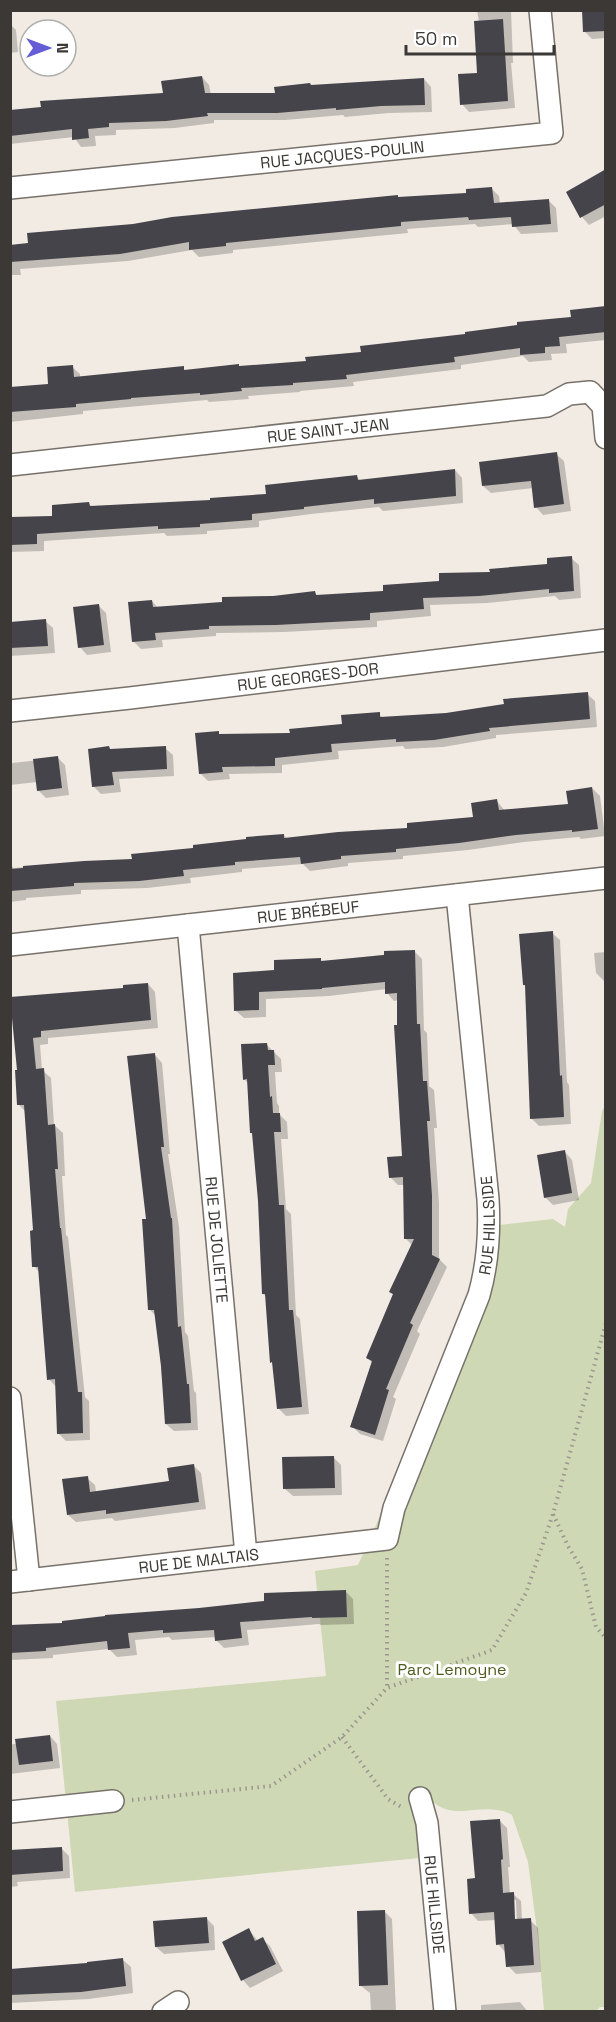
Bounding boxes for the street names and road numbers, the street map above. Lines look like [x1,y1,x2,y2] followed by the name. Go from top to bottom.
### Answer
[259,136,425,174] street label: RUE JACQUES-POULIN
[266,413,390,448] street label: RUE SAINT-JEAN
[236,658,380,696] street label: RUE GEORGES-DOR
[256,896,361,928] street label: RUE BRÉBEUF
[200,1175,233,1304] street label: RUE DE JOLIETTE
[474,1175,500,1277] street label: RUE HILLSIDE
[138,1544,260,1578] street label: RUE DE MALTAIS
[419,1854,449,1955] street label: RUE HILLSIDE

